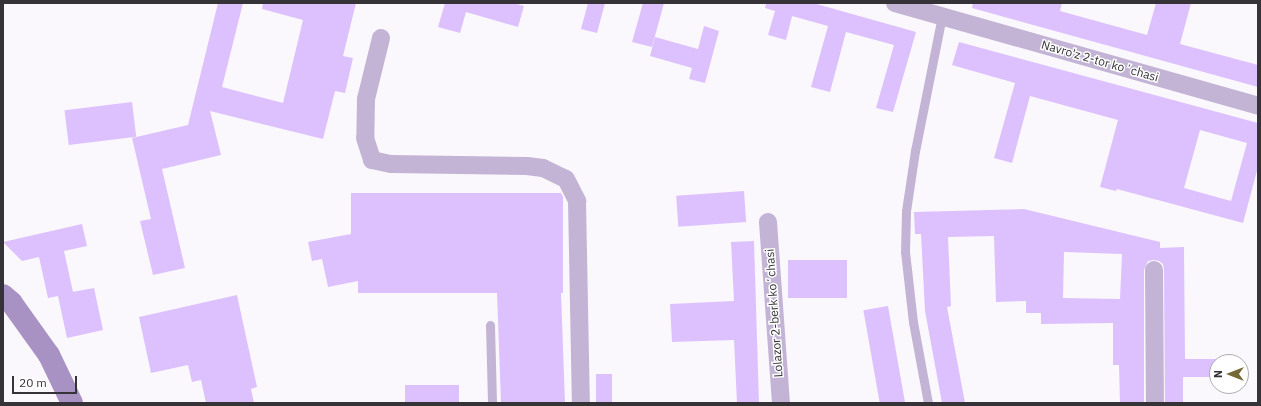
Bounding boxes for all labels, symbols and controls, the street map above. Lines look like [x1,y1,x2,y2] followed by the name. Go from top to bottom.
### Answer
[1040,37,1160,85] street label: Navro'z 2-tor koʼchasi
[762,248,786,378] street label: Lolazor 2-berk koʼchasi
[1209,354,1249,394] north arrow
[14,368,79,394] scale bar
[1211,370,1225,378] text: N
[19,375,47,390] text: 20 m

